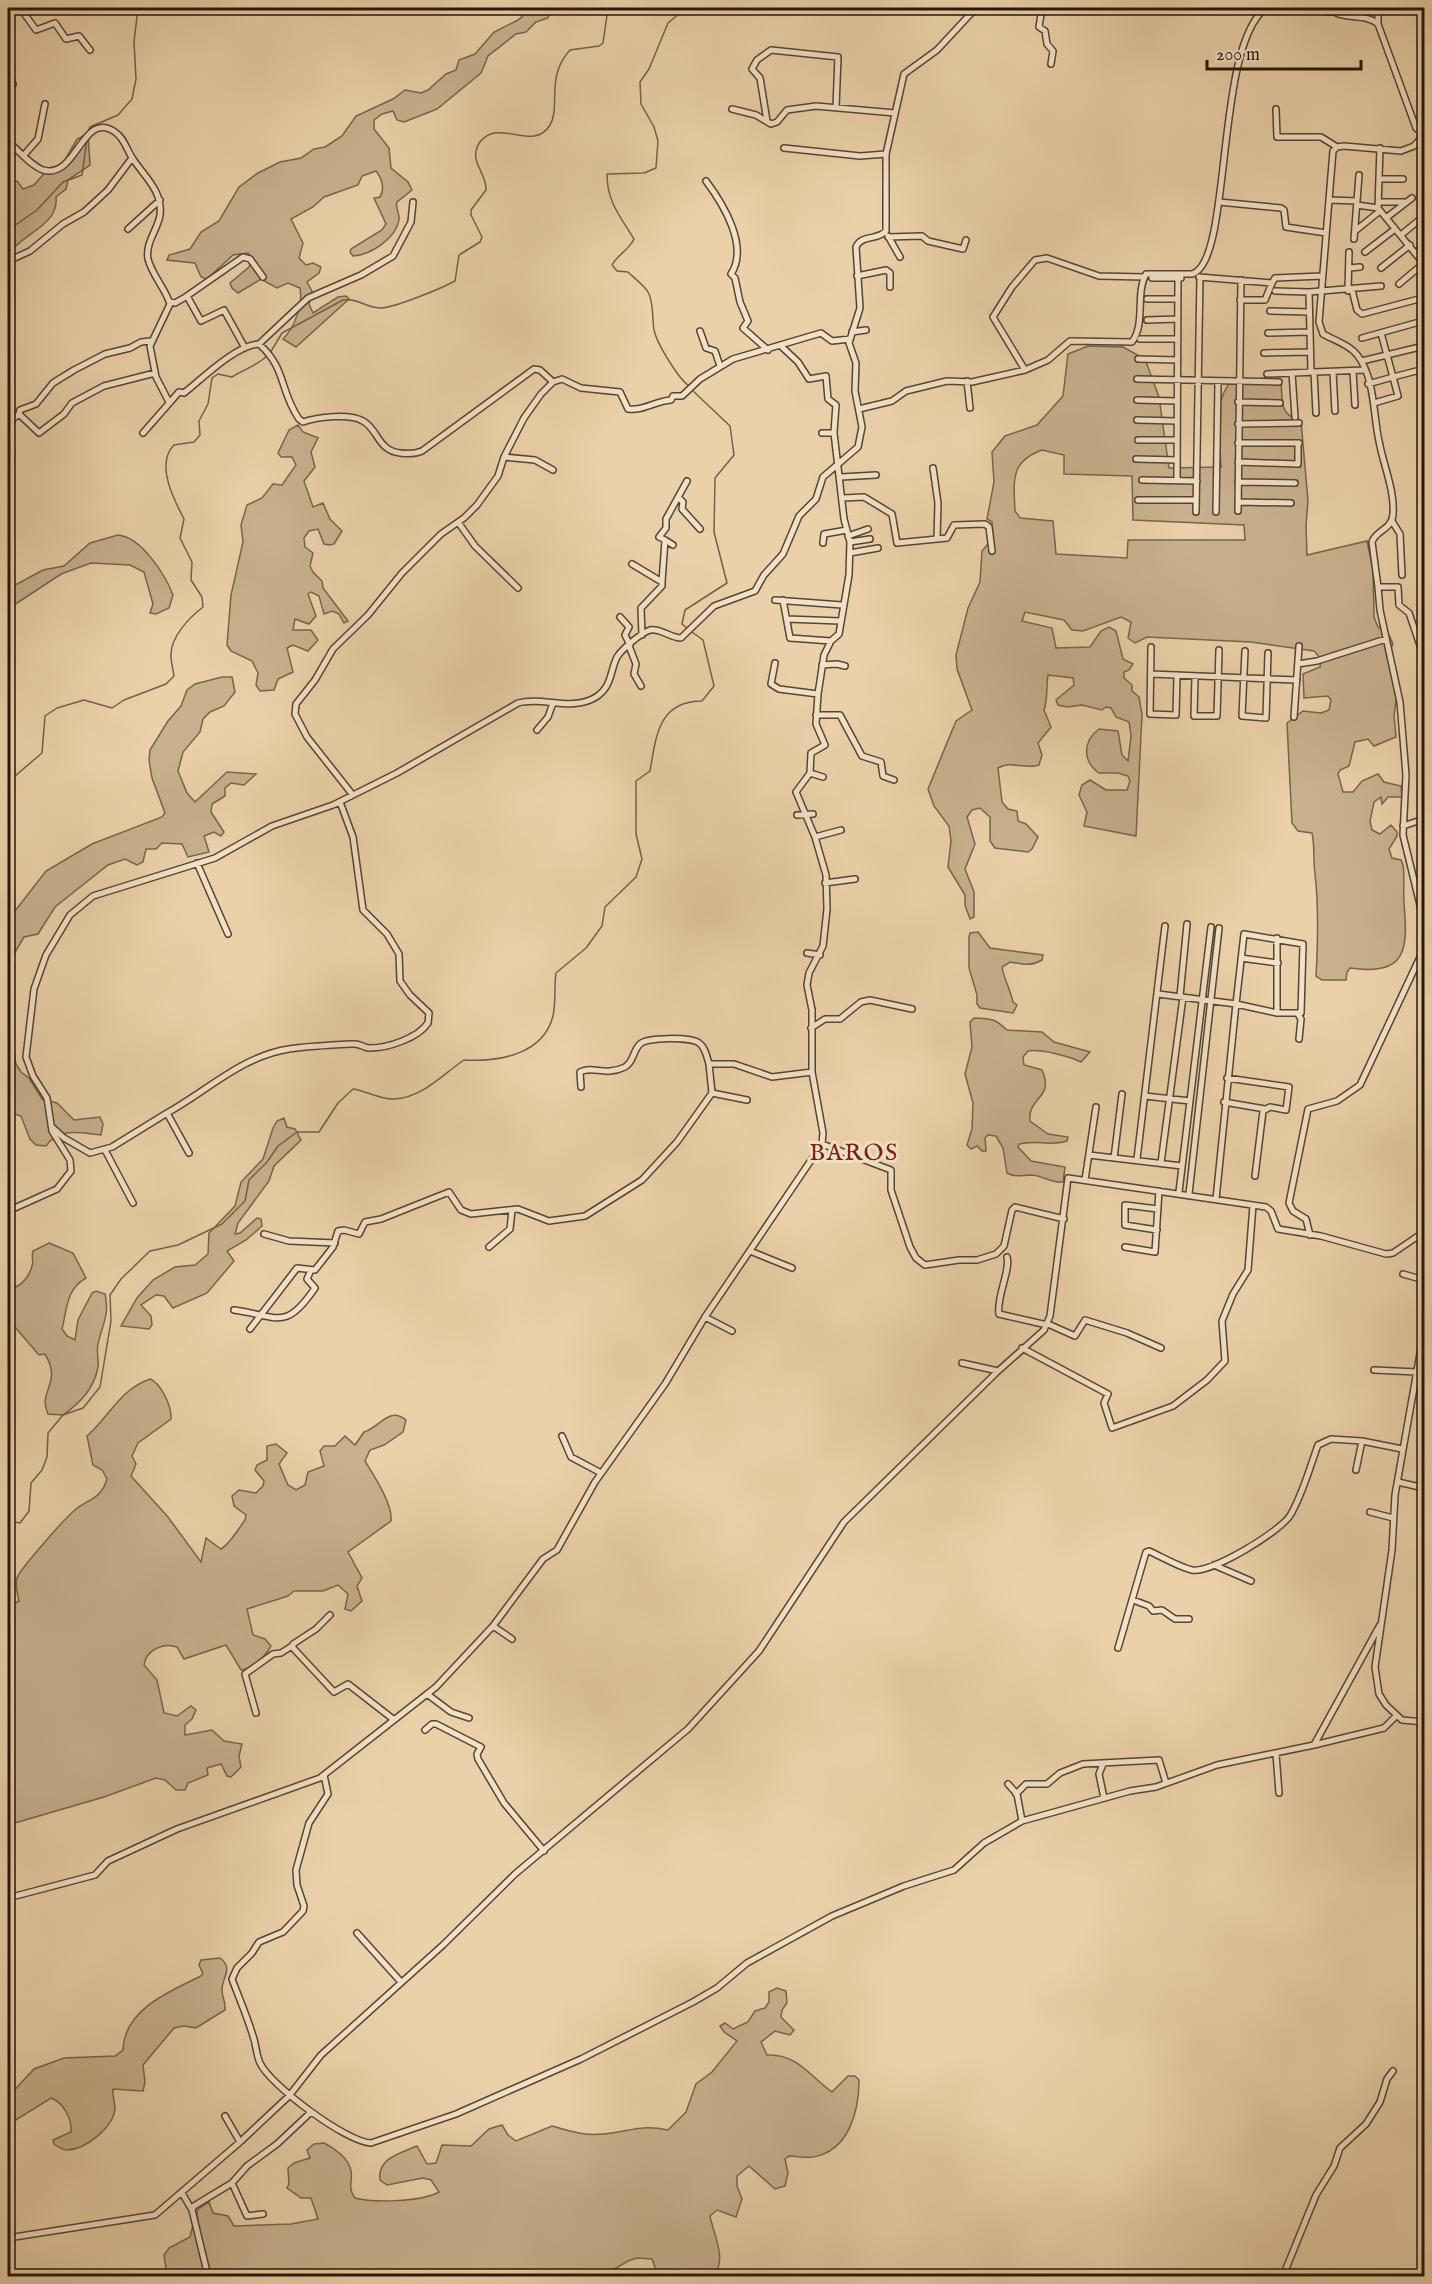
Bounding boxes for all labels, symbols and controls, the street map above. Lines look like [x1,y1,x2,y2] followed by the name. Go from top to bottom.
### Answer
[1207,33,1362,71] scale bar
[1216,44,1260,67] text: 200 m
[809,1138,899,1169] district label: BAROS

